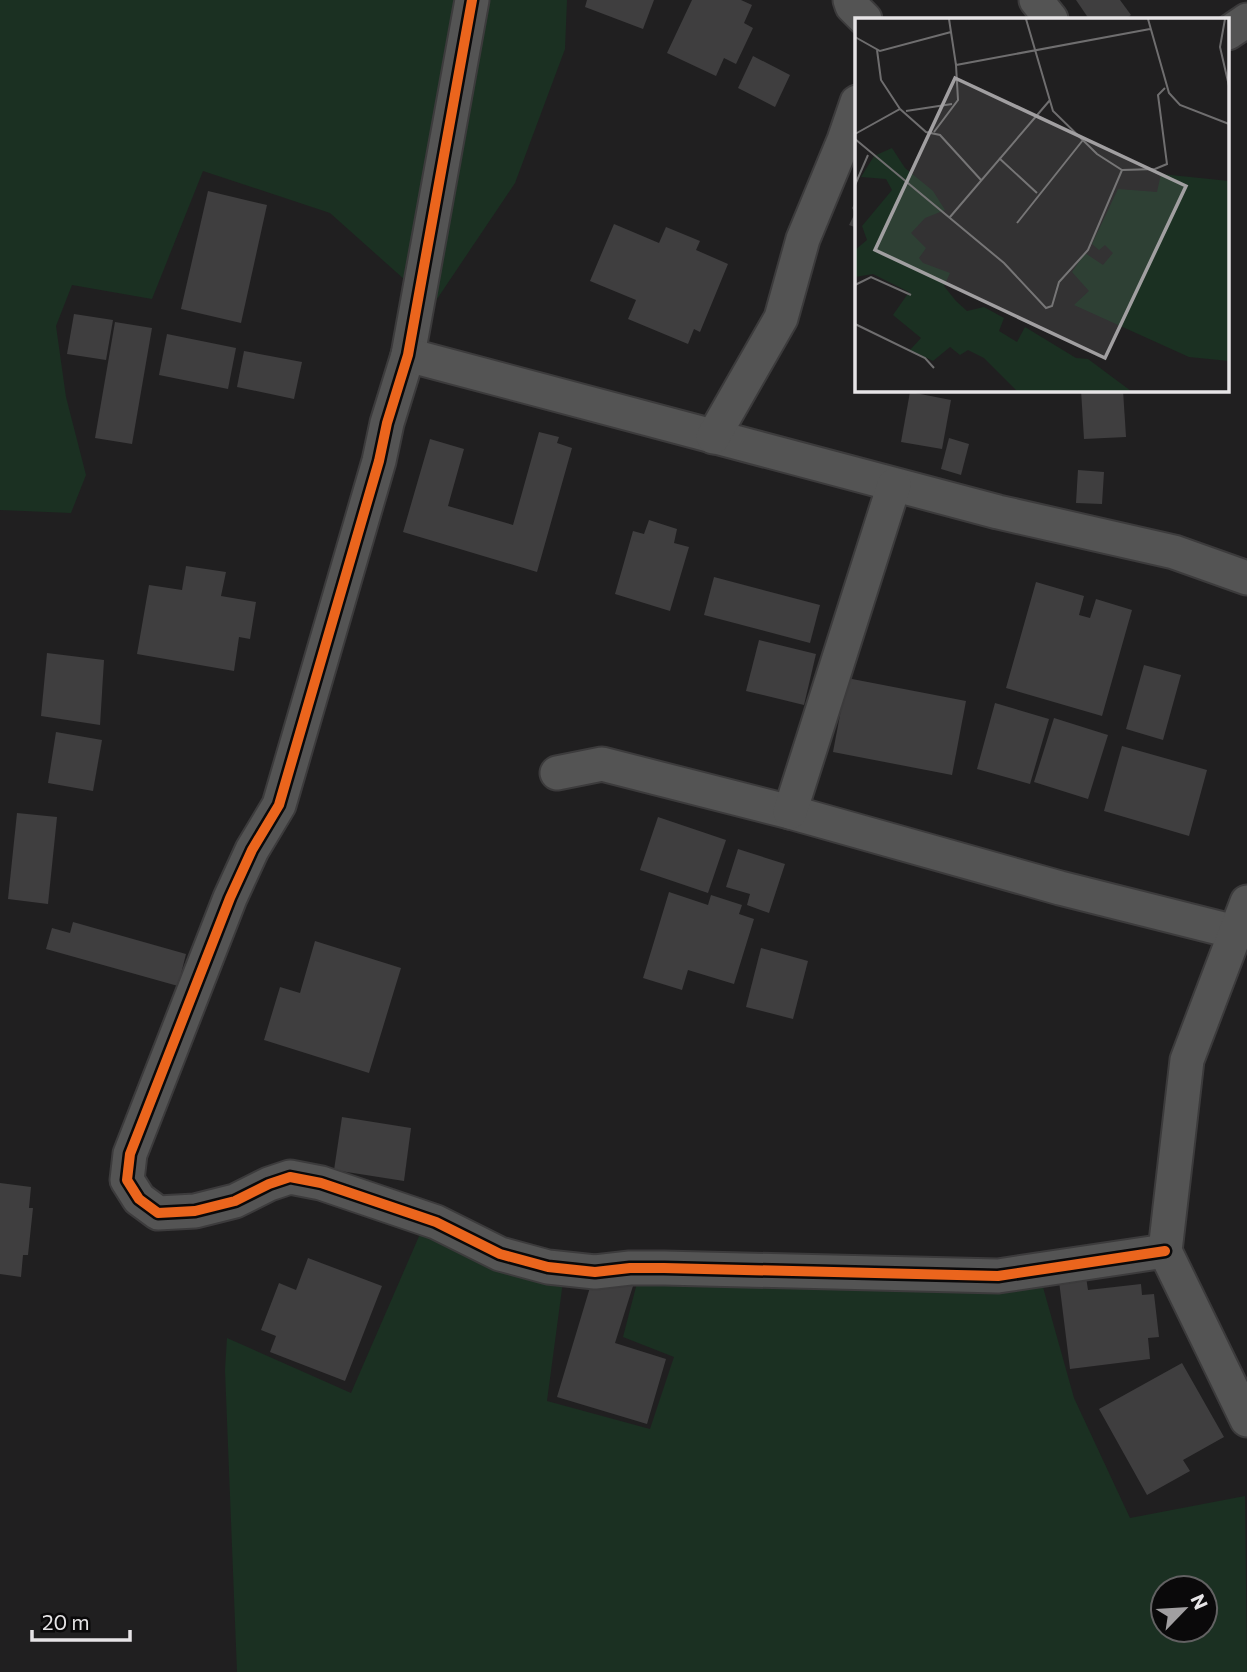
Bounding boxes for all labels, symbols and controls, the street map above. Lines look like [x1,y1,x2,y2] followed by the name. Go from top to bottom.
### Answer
[855,18,1230,392] inset map
[1149,1574,1219,1644] north arrow
[1186,1590,1213,1613] text: N
[32,1598,130,1642] scale bar
[42,1609,90,1634] text: 20 m

